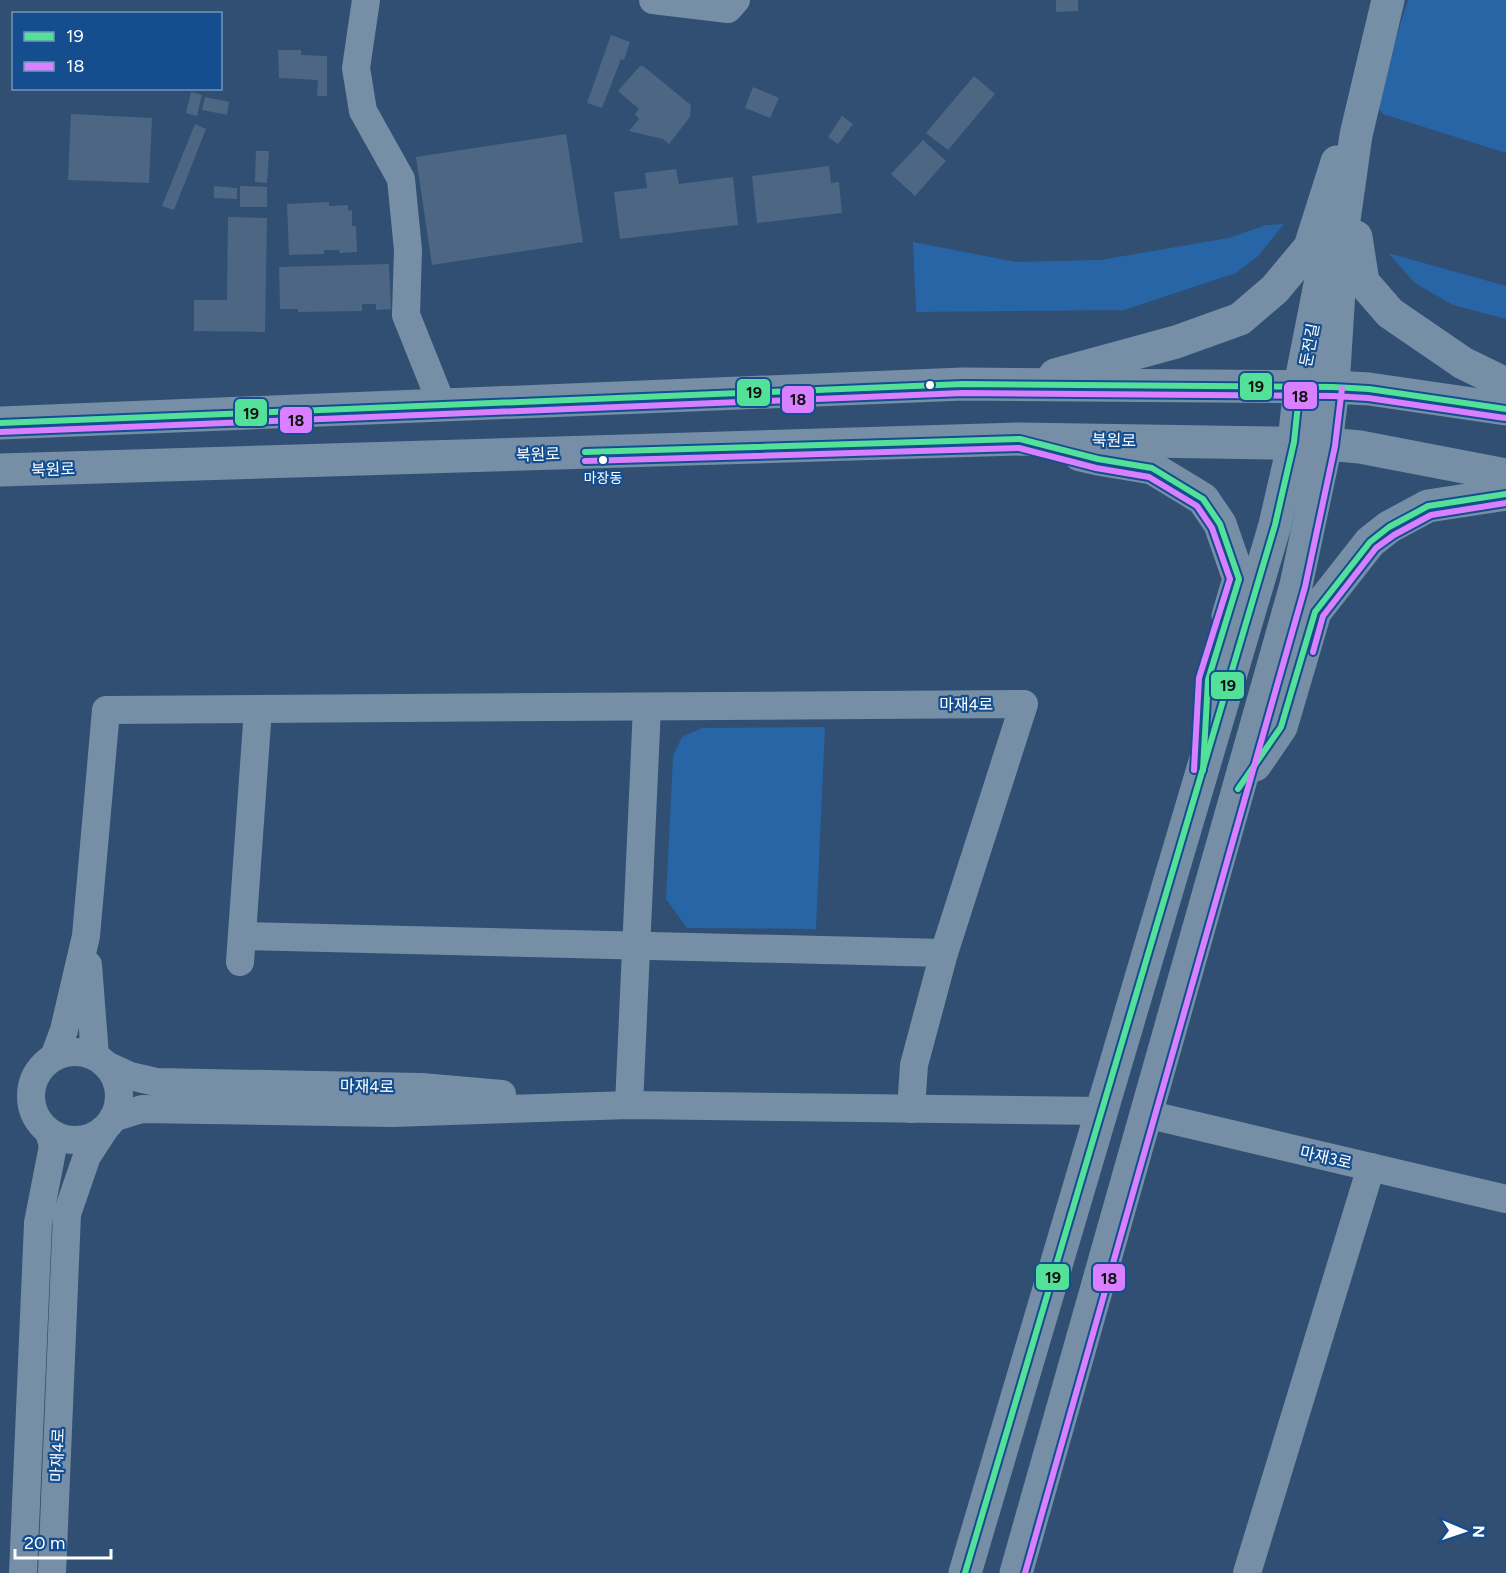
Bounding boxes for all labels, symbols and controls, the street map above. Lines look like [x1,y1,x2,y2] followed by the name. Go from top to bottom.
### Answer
[12,12,222,90] legend
[66,25,84,47] text: 19
[66,55,85,77] text: 18
[1296,322,1323,369] street label: 둔전길
[1239,372,1273,401] line badge: 19
[1248,377,1264,396] text: 19
[736,378,771,407] line badge: 19
[924,379,936,391] unlabelled marker
[1283,381,1318,410] line badge: 18
[746,383,762,402] text: 19
[781,385,815,414] line badge: 18
[1292,387,1308,406] text: 18
[790,390,806,409] text: 18
[234,398,268,427] line badge: 19
[243,404,259,423] text: 19
[279,406,313,434] line badge: 18
[288,411,304,430] text: 18
[1092,431,1137,450] street label: 북원로
[516,444,561,465] street label: 북원로
[597,454,609,466] marker: 마장동
[31,459,76,480] street label: 북원로
[584,470,622,487] place label: 마장동
[1210,671,1245,700] line badge: 19
[1220,676,1236,695] text: 19
[939,695,993,714] street label: 마재4로
[340,1077,394,1096] street label: 마재4로
[1298,1142,1354,1173] street label: 마재3로
[1035,1263,1070,1291] line badge: 19
[1092,1263,1126,1292] line badge: 18
[1045,1268,1061,1287] text: 19
[1101,1269,1117,1288] text: 18
[47,1427,68,1482] street label: 마재4로
[1434,1501,1494,1561] north arrow
[15,1522,111,1560] scale bar
[1469,1525,1488,1538] text: N
[24,1532,65,1554] text: 20 m

